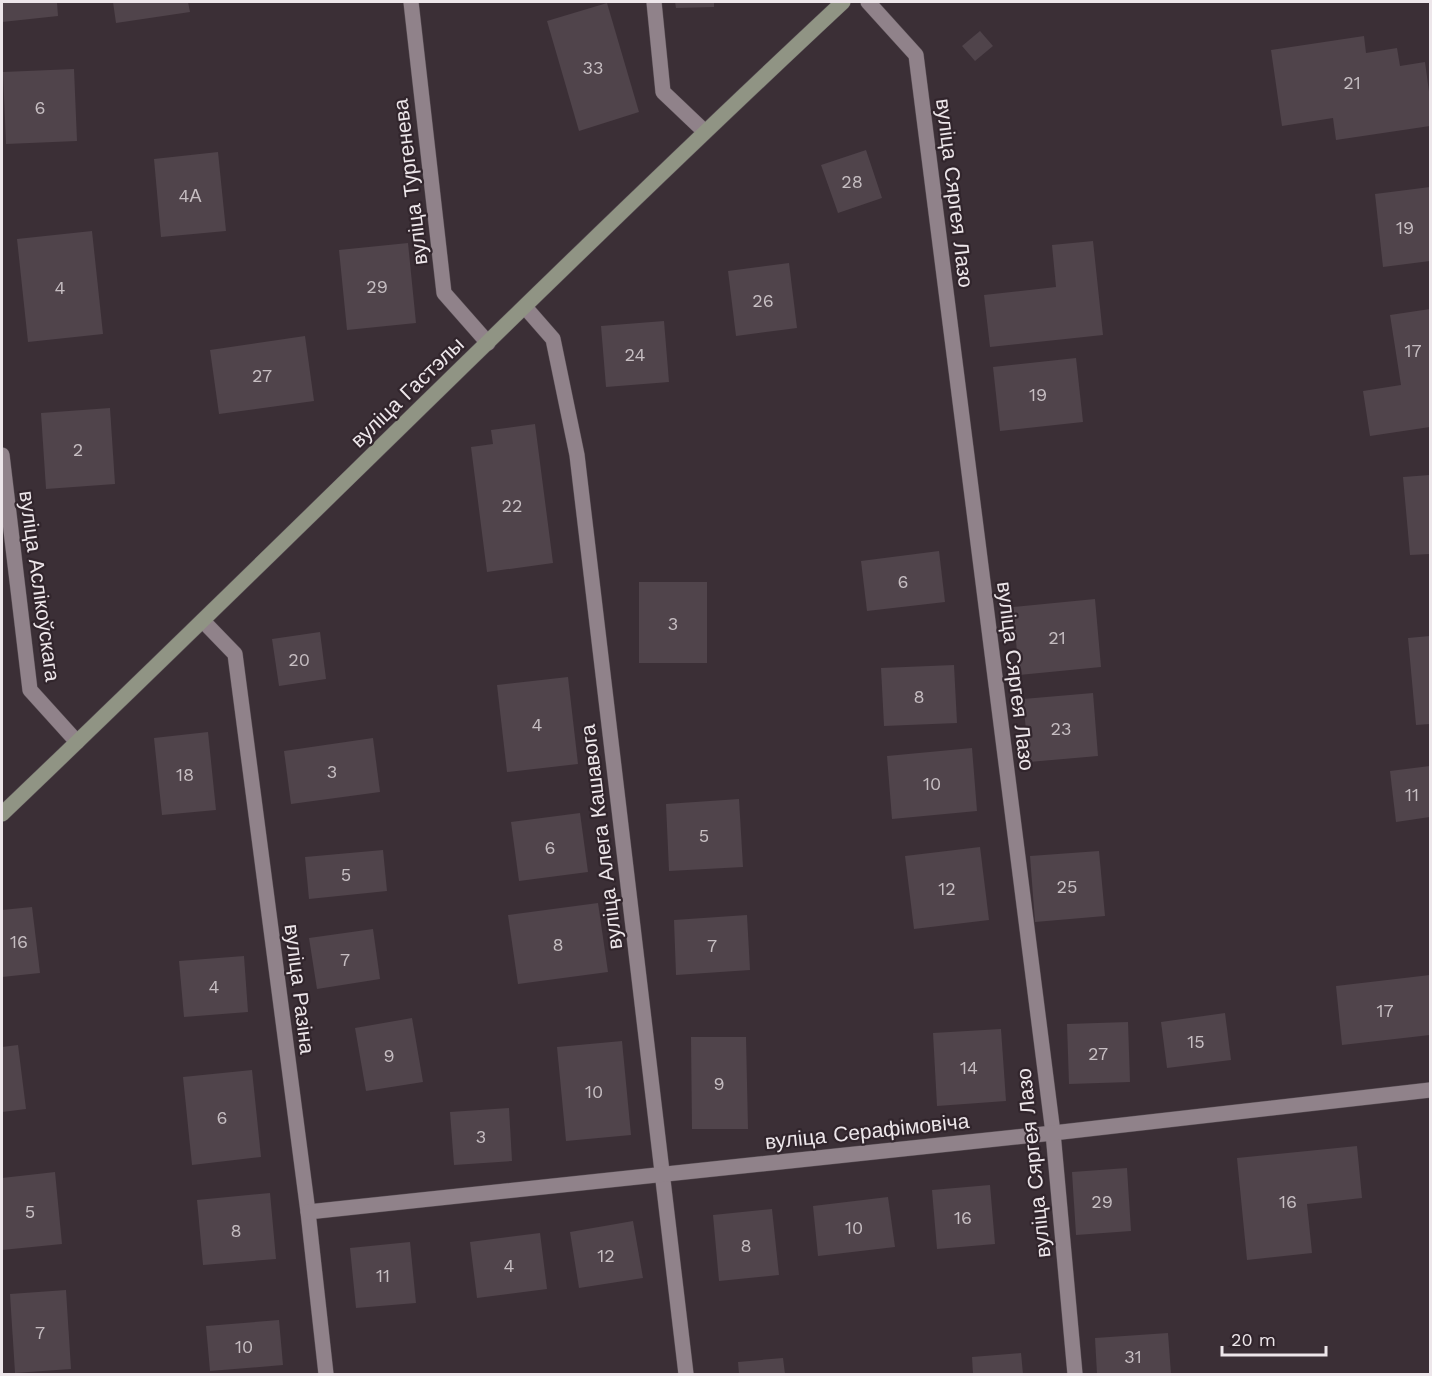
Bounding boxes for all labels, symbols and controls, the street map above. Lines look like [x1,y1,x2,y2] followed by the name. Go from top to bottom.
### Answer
[583,57,604,78] house number: 33
[1343,72,1361,93] house number: 21
[35,97,45,118] house number: 6
[387,97,433,266] street label: вуліца Тургенева
[931,97,979,289] street label: вуліца Сяргея Лазо
[841,171,863,192] house number: 28
[178,185,202,206] house number: 4А
[1396,217,1414,238] house number: 19
[366,276,388,297] house number: 29
[55,277,66,298] house number: 4
[752,290,774,311] house number: 26
[345,332,469,452] street label: вуліца Гастэлы
[1404,340,1422,361] house number: 17
[625,344,645,365] house number: 24
[252,365,272,386] house number: 27
[1029,384,1047,405] house number: 19
[73,439,83,460] house number: 2
[14,489,66,683] street label: вуліца Аслікоўскага
[502,495,523,516] house number: 22
[898,571,908,592] house number: 6
[992,580,1040,772] street label: вуліца Сяргея Лазо
[668,613,678,634] house number: 3
[1048,627,1066,648] house number: 21
[288,649,310,670] house number: 20
[913,686,925,707] house number: 8
[532,714,543,735] house number: 4
[1051,718,1072,739] house number: 23
[575,723,627,951] street label: вуліца Алега Кашавога
[327,761,337,782] house number: 3
[176,764,194,785] house number: 18
[923,773,941,794] house number: 10
[1405,784,1419,805] house number: 11
[699,825,709,846] house number: 5
[545,837,555,858] house number: 6
[341,864,351,885] house number: 5
[1057,876,1077,897] house number: 25
[938,878,956,899] house number: 12
[280,923,320,1056] street label: вуліца Разіна
[10,931,28,952] house number: 16
[552,934,564,955] house number: 8
[707,935,717,956] house number: 7
[340,949,350,970] house number: 7
[209,976,220,997] house number: 4
[1376,1000,1394,1021] house number: 17
[1187,1031,1205,1052] house number: 15
[1088,1043,1108,1064] house number: 27
[383,1045,395,1066] house number: 9
[960,1057,978,1078] house number: 14
[1011,1067,1055,1259] street label: вуліца Сяргея Лазо
[713,1073,725,1094] house number: 9
[585,1081,603,1102] house number: 10
[217,1107,227,1128] house number: 6
[764,1108,971,1154] street label: вуліца Серафімовіча
[476,1126,486,1147] house number: 3
[1091,1191,1113,1212] house number: 29
[1279,1191,1297,1212] house number: 16
[25,1201,35,1222] house number: 5
[954,1207,972,1228] house number: 16
[845,1217,863,1238] house number: 10
[230,1220,242,1241] house number: 8
[740,1235,752,1256] house number: 8
[597,1245,615,1266] house number: 12
[504,1255,515,1276] house number: 4
[376,1265,390,1286] house number: 11
[1222,1319,1326,1357] scale bar
[35,1322,45,1343] house number: 7
[1231,1329,1276,1350] text: 20 m
[235,1336,253,1357] house number: 10
[1124,1346,1142,1367] house number: 31

